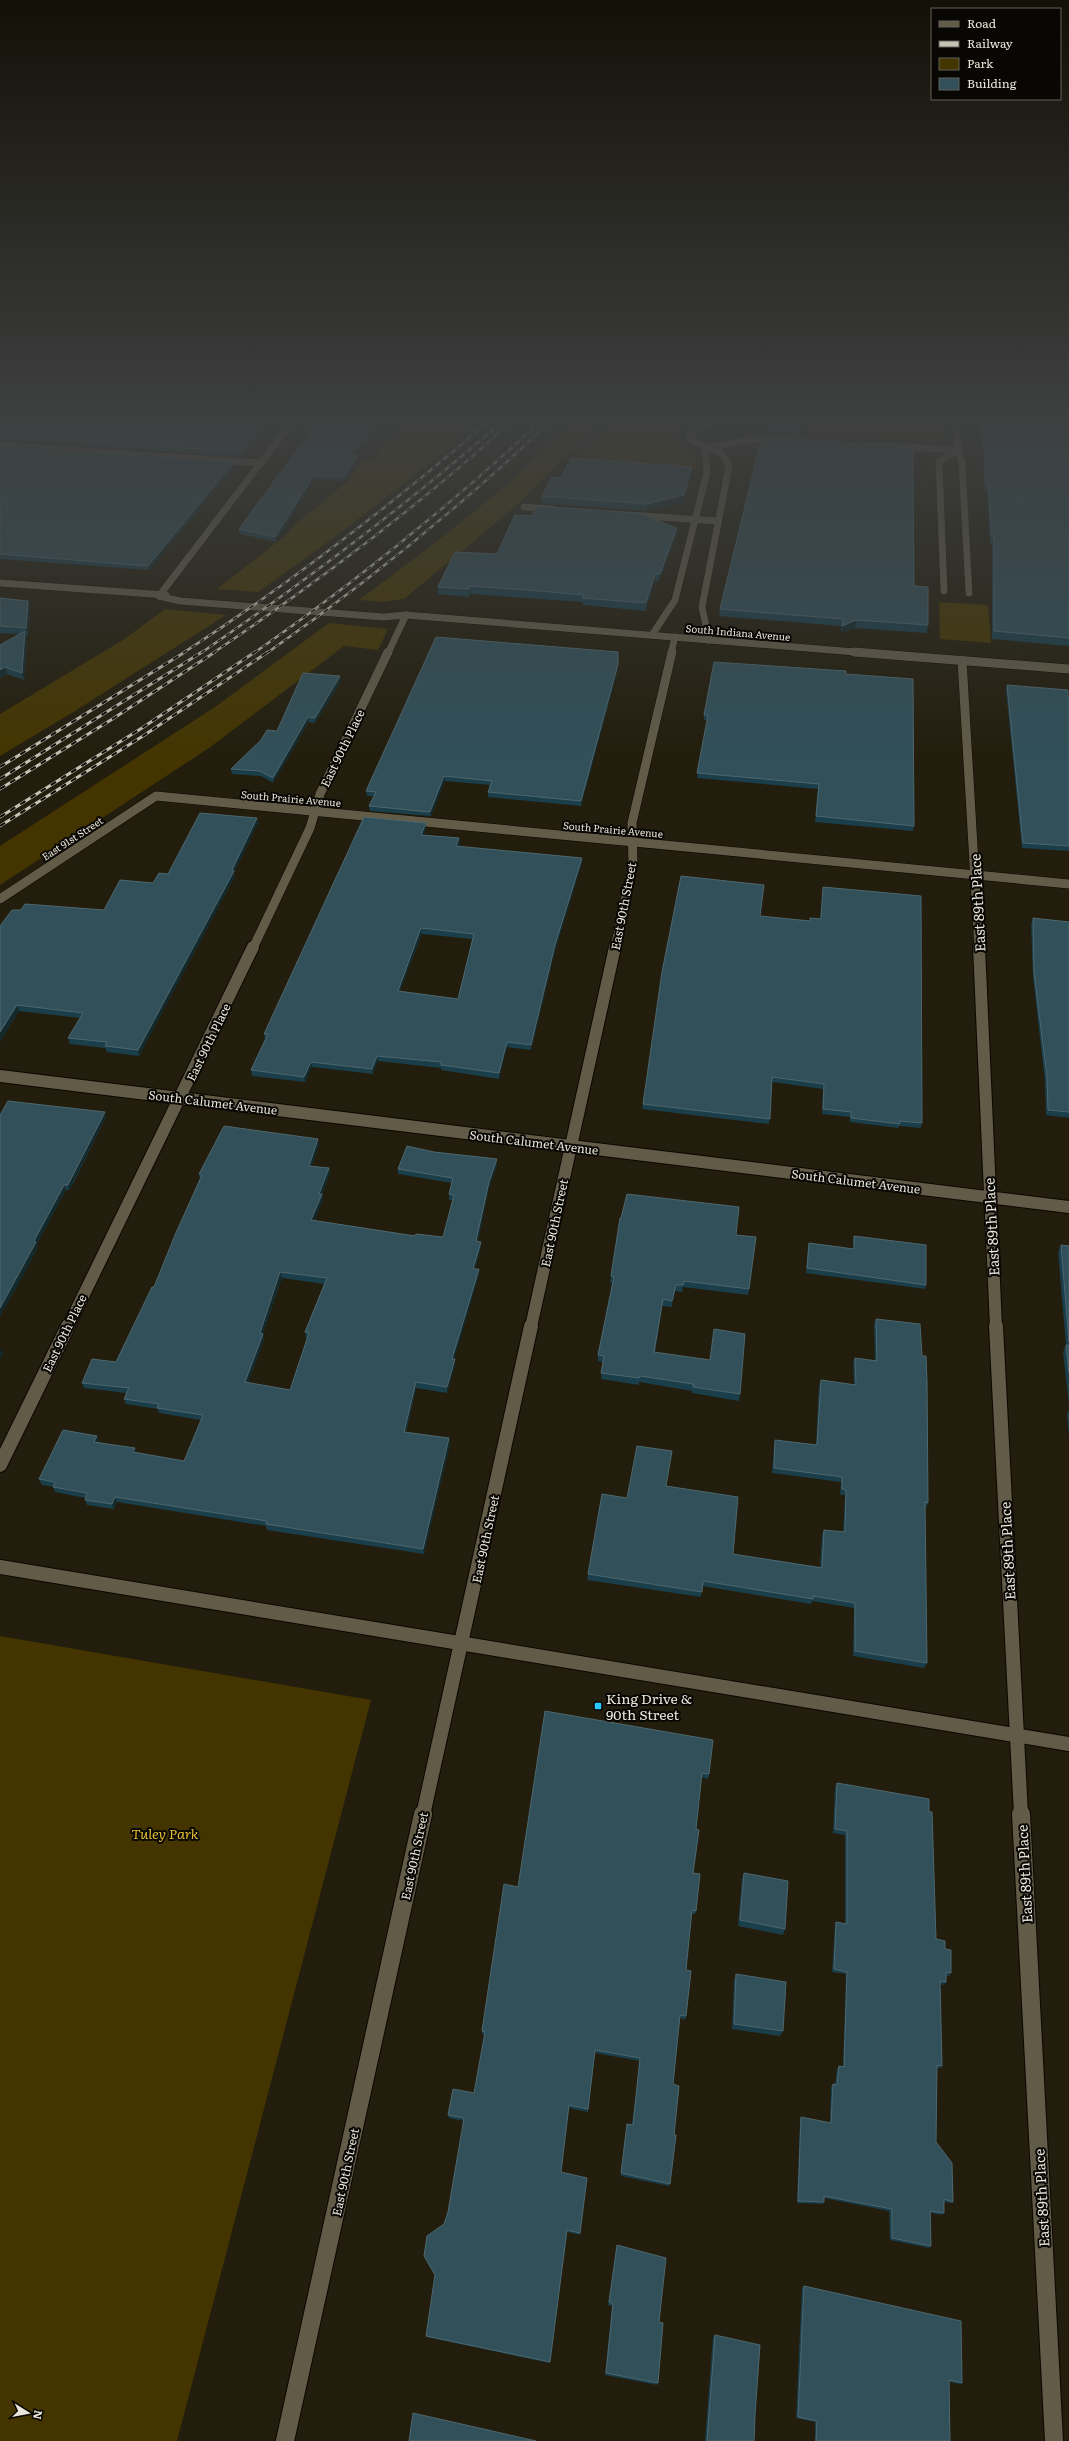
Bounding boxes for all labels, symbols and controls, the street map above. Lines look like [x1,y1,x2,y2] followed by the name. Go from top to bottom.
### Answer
[931,8,1061,100] legend
[967,14,997,32] text: Road
[967,34,1013,52] text: Railway
[967,54,994,72] text: Park
[967,74,1017,92] text: Building
[685,620,791,644] street label: South Indiana Avenue
[315,706,369,790] street label: East 90th Place
[240,786,342,810] street label: South Prairie Avenue
[38,813,106,863] street label: East 91st Street
[562,817,664,841] street label: South Prairie Avenue
[964,853,990,953] street label: East 89th Place
[606,860,640,952] street label: East 90th Street
[181,1000,235,1084] street label: East 90th Place
[147,1085,279,1119] street label: South Calumet Avenue
[468,1125,600,1159] street label: South Calumet Avenue
[790,1164,922,1198] street label: South Calumet Avenue
[536,1177,572,1269] street label: East 90th Street
[978,1177,1004,1277] street label: East 89th Place
[37,1291,91,1375] street label: East 90th Place
[467,1493,503,1585] street label: East 90th Street
[994,1501,1020,1601] street label: East 89th Place
[606,1688,692,1724] place label: King Drive & 90th Street
[593,1701,603,1711] marker: King Drive & 90th Street
[396,1810,432,1902] street label: East 90th Street
[131,1823,199,1843] park label: Tuley Park
[1011,1824,1037,1924] street label: East 89th Place
[327,2126,363,2218] street label: East 90th Street
[1028,2148,1054,2248] street label: East 89th Place
[8,2393,48,2433] north arrow
[30,2409,48,2421] text: N

